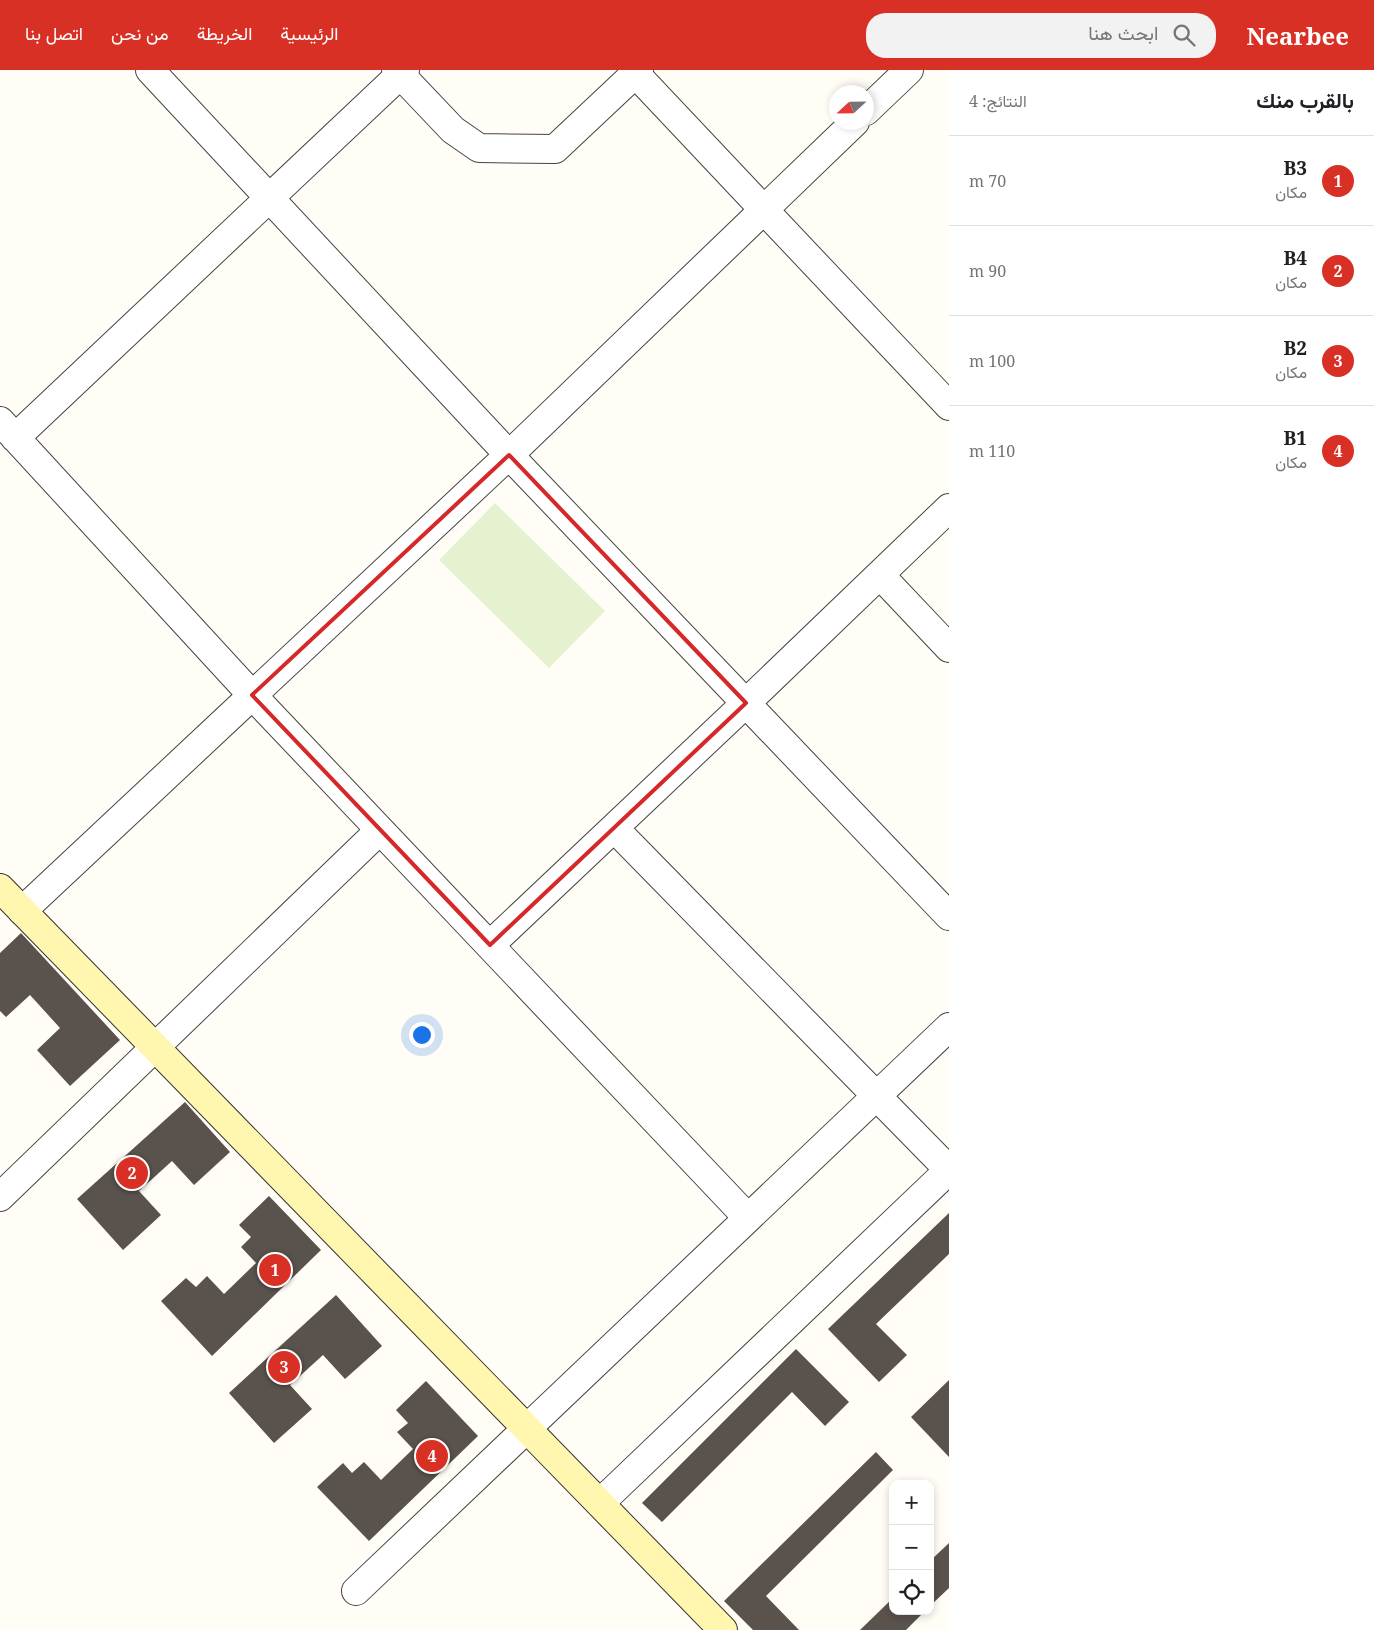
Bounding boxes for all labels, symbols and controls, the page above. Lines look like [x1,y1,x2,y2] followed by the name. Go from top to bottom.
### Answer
[866,13,1216,58] search box
[1246,19,1349,52] text: Nearbee
[1088,20,1158,46] text: ابحث هنا
[25,21,83,45] text: اتصل بنا
[111,21,169,45] text: من نحن
[197,21,252,45] text: الخريطة
[280,21,339,45] text: الرئيسية
[1170,21,1198,49] icon: search
[829,85,874,130] north arrow
[1256,86,1354,114] text: بالقرب منك
[969,90,1027,112] text: النتائج: 4
[1283,155,1307,181] text: B3
[969,170,1006,192] text: 70 m
[1333,170,1343,192] text: 1
[1275,181,1307,203] text: مكان
[1283,245,1307,271] text: B4
[969,260,1006,282] text: 90 m
[1333,260,1343,282] text: 2
[1275,271,1307,293] text: مكان
[1283,335,1307,361] text: B2
[969,350,1015,372] text: 100 m
[1333,350,1343,372] text: 3
[1275,361,1307,383] text: مكان
[1283,425,1307,451] text: B1
[969,440,1015,462] text: 110 m
[1333,440,1343,462] text: 4
[1275,451,1307,473] text: مكان
[409,1022,435,1048] your location
[116,1154,148,1192] pin: 2
[259,1251,291,1289] pin: 1
[268,1348,300,1386] pin: 3
[416,1437,448,1475] pin: 4
[889,1480,934,1615] map controls
[889,1480,934,1525] button: +
[889,1525,934,1570] button: −
[889,1570,934,1615] button: locate

